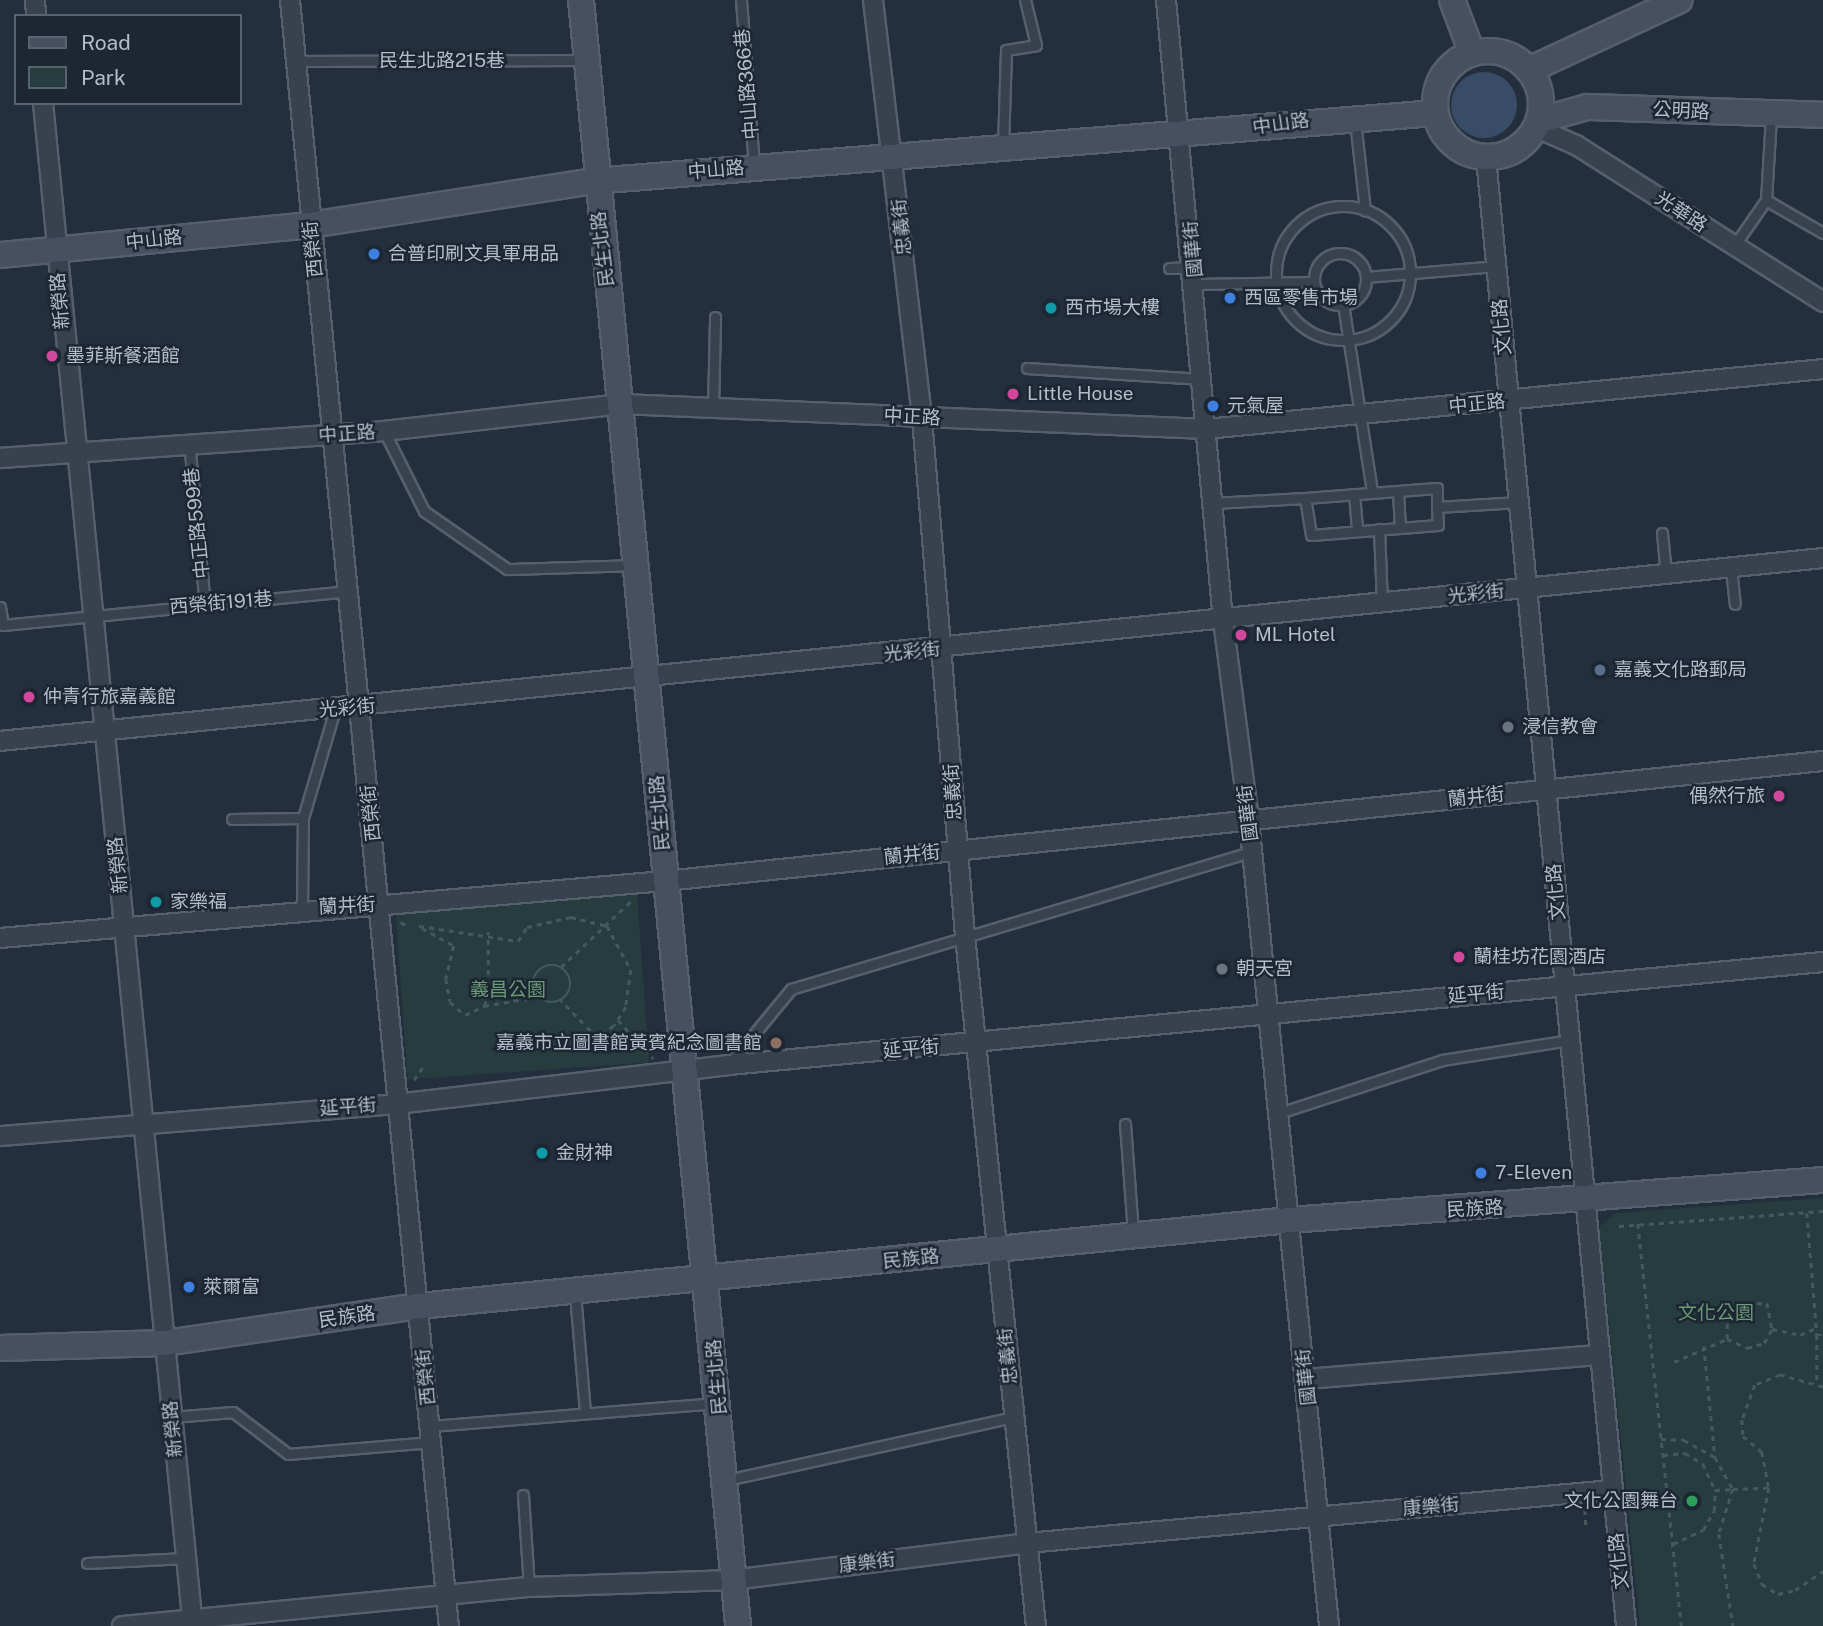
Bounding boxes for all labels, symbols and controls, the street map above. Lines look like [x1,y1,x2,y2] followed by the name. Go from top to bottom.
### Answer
[14,14,242,105] legend
[731,28,763,140] street label: 中山路366巷
[81,30,131,55] text: Road
[379,50,505,72] street label: 民生北路215巷
[81,65,126,90] text: Park
[1652,98,1710,124] street label: 公明路
[1251,109,1311,139] street label: 中山路
[687,156,745,184] street label: 中山路
[1651,187,1711,237] street label: 光華路
[888,197,916,257] street label: 忠義街
[587,210,619,288] street label: 民生北路
[299,219,327,279] street label: 西榮街
[1179,220,1207,278] street label: 國華街
[124,226,184,254] street label: 中山路
[388,243,559,265] place label: 合普印刷文具軍用品
[366,246,382,262] marker: 合普印刷文具軍用品
[46,272,74,330] street label: 新榮路
[1244,287,1358,309] place label: 西區零售市場
[1222,290,1238,306] marker: 西區零售市場
[1065,297,1160,319] place label: 西市場大樓
[1488,298,1516,356] street label: 文化路
[1043,300,1059,316] marker: 西市場大樓
[66,345,180,367] place label: 墨菲斯餐酒館
[44,348,60,364] marker: 墨菲斯餐酒館
[1027,383,1134,405] place label: Little House
[1005,386,1021,402] marker: Little House
[1447,390,1507,418] street label: 中正路
[1227,395,1284,417] place label: 元氣屋
[1205,398,1221,414] marker: 元氣屋
[883,404,941,430] street label: 中正路
[318,421,376,447] street label: 中正路
[180,466,214,580] street label: 中正路599巷
[1446,580,1506,608] street label: 光彩街
[169,587,273,619] street label: 西榮街191巷
[1255,624,1336,646] place label: ML Hotel
[1233,627,1249,643] marker: ML Hotel
[882,638,942,666] street label: 光彩街
[1614,659,1747,681] place label: 嘉義文化路郵局
[1592,662,1608,678] marker: 嘉義文化路郵局
[43,686,176,708] place label: 仲青行旅嘉義館
[21,689,37,705] marker: 仲青行旅嘉義館
[318,694,376,722] street label: 光彩街
[1522,716,1598,738] place label: 浸信教會
[1500,719,1516,735] marker: 浸信教會
[940,763,966,821] street label: 忠義街
[645,774,675,852] street label: 民生北路
[357,783,385,843] street label: 西榮街
[1233,783,1263,843] street label: 國華街
[1446,783,1506,811] street label: 蘭井街
[1689,785,1765,807] place label: 偶然行旅
[1771,788,1787,804] marker: 偶然行旅
[104,835,132,895] street label: 新榮路
[882,841,942,869] street label: 蘭井街
[1542,863,1570,921] street label: 文化路
[170,891,227,913] place label: 家樂福
[318,893,376,919] street label: 蘭井街
[148,894,164,910] marker: 家樂福
[1473,946,1606,968] place label: 蘭桂坊花園酒店
[1451,949,1467,965] marker: 蘭桂坊花園酒店
[1236,958,1293,980] place label: 朝天宮
[1214,961,1230,977] marker: 朝天宮
[470,979,546,1001] park label: 義昌公園
[1447,980,1505,1008] street label: 延平街
[496,1032,762,1054] place label: 嘉義市立圖書館黃賓紀念圖書館
[768,1035,784,1051] marker: 嘉義市立圖書館黃賓紀念圖書館
[882,1035,940,1063] street label: 延平街
[319,1094,377,1120] street label: 延平街
[556,1142,613,1164] place label: 金財神
[534,1145,550,1161] marker: 金財神
[1495,1162,1572,1184] place label: 7-Eleven
[1473,1165,1489,1181] marker: 7-Eleven
[1446,1196,1504,1222] street label: 民族路
[881,1245,941,1273] street label: 民族路
[203,1276,260,1298] place label: 萊爾富
[181,1279,197,1295] marker: 萊爾富
[317,1302,377,1332] street label: 民族路
[1678,1302,1754,1324] park label: 文化公園
[994,1326,1022,1386] street label: 忠義街
[702,1338,732,1416] street label: 民生北路
[412,1347,440,1407] street label: 西榮街
[1292,1347,1320,1407] street label: 國華街
[159,1399,187,1459] street label: 新榮路
[1564,1490,1678,1512] place label: 文化公園舞台
[1402,1493,1460,1521] street label: 康樂街
[1684,1493,1700,1509] marker: 文化公園舞台
[1605,1531,1633,1591] street label: 文化路
[837,1548,897,1578] street label: 康樂街

